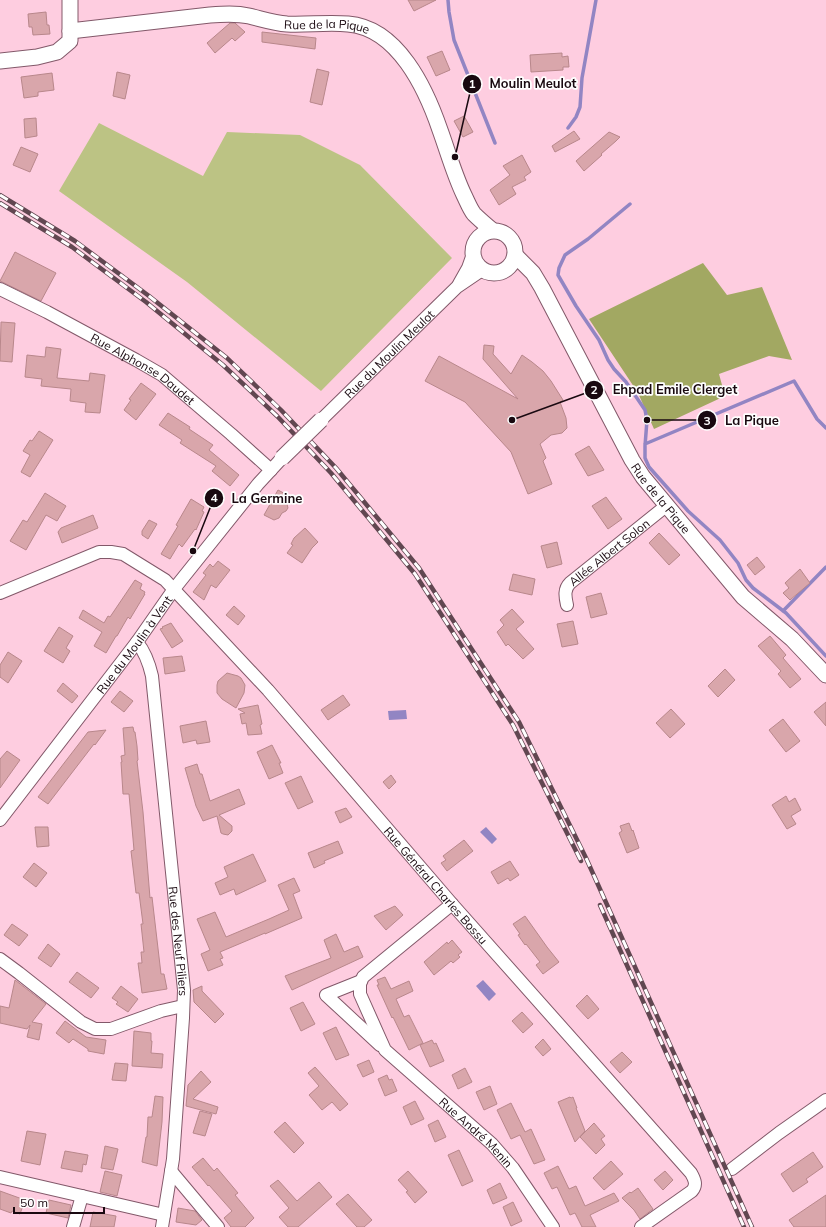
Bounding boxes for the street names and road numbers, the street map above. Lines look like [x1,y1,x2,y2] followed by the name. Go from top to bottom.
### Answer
[284,16,372,36] street label: Rue de la Pique
[341,306,437,401] street label: Rue du Moulin Meulot
[88,330,198,408] street label: Rue Alphonse Daudet
[628,460,694,536] street label: Rue de la Pique
[565,515,652,589] street label: Allée Albert Solon
[93,592,175,696] street label: Rue du Moulin à Vent
[381,823,491,947] street label: Rue Général Charles Bossu
[166,885,192,997] street label: Rue des Neuf Piliers
[436,1094,516,1170] street label: Rue André Menin

